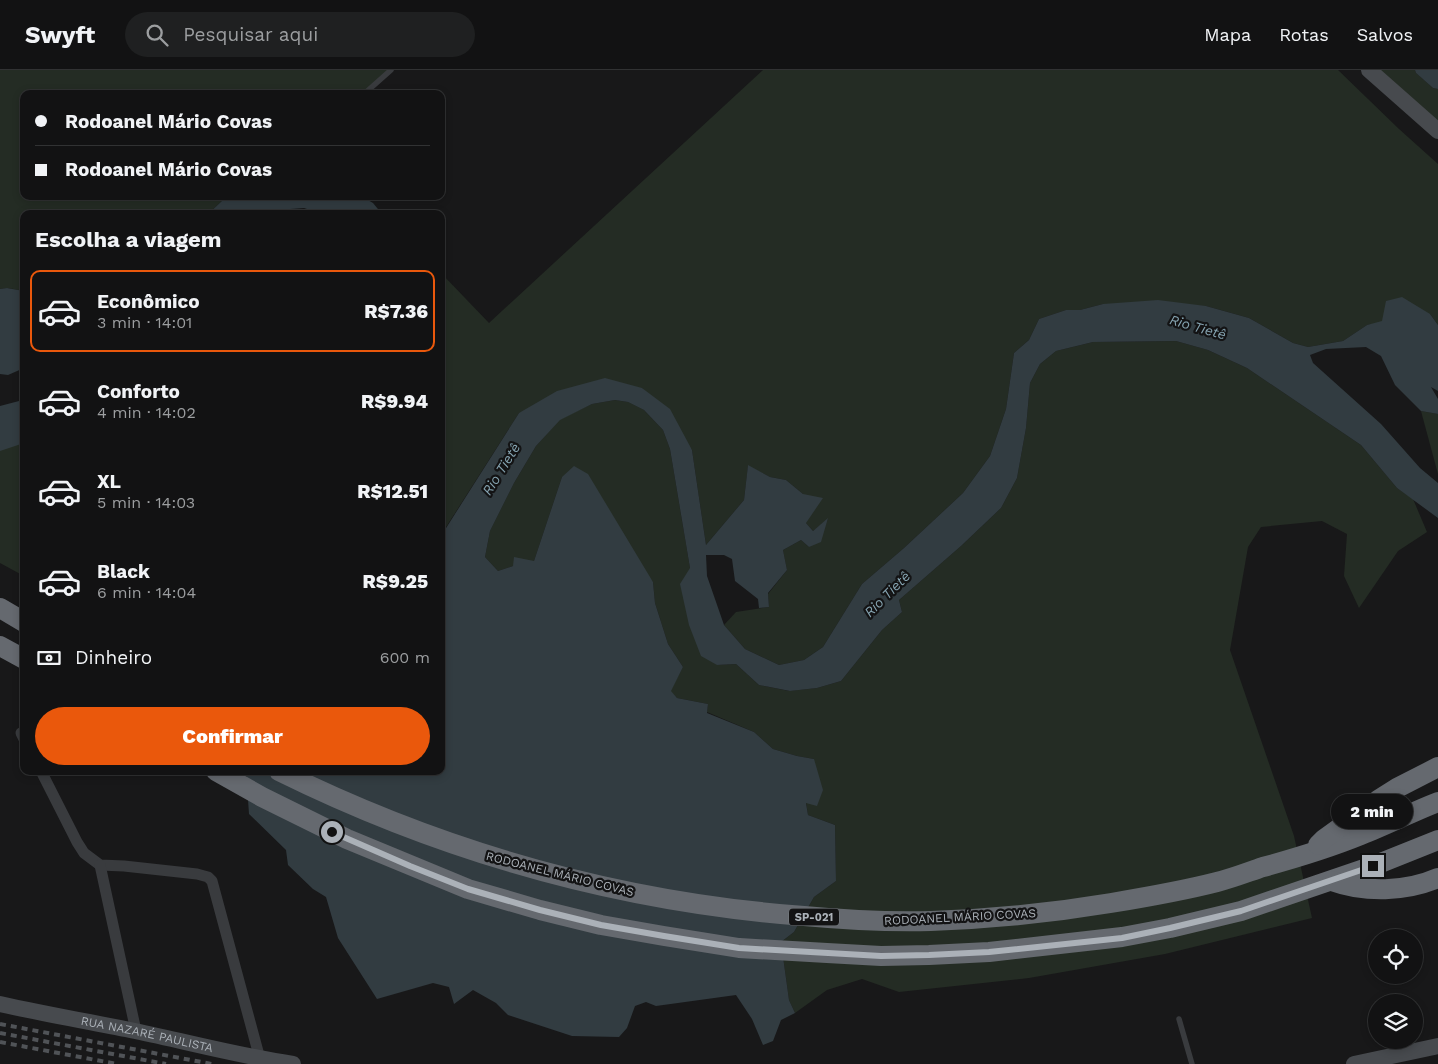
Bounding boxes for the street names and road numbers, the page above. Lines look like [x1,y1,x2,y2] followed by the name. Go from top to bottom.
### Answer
[485,849,635,899] street label: RODOANEL MÁRIO COVAS
[884,906,1036,928] street label: RODOANEL MÁRIO COVAS
[789,909,839,926] road number: SP-021
[80,1014,214,1055] street label: RUA NAZARÉ PAULISTA

